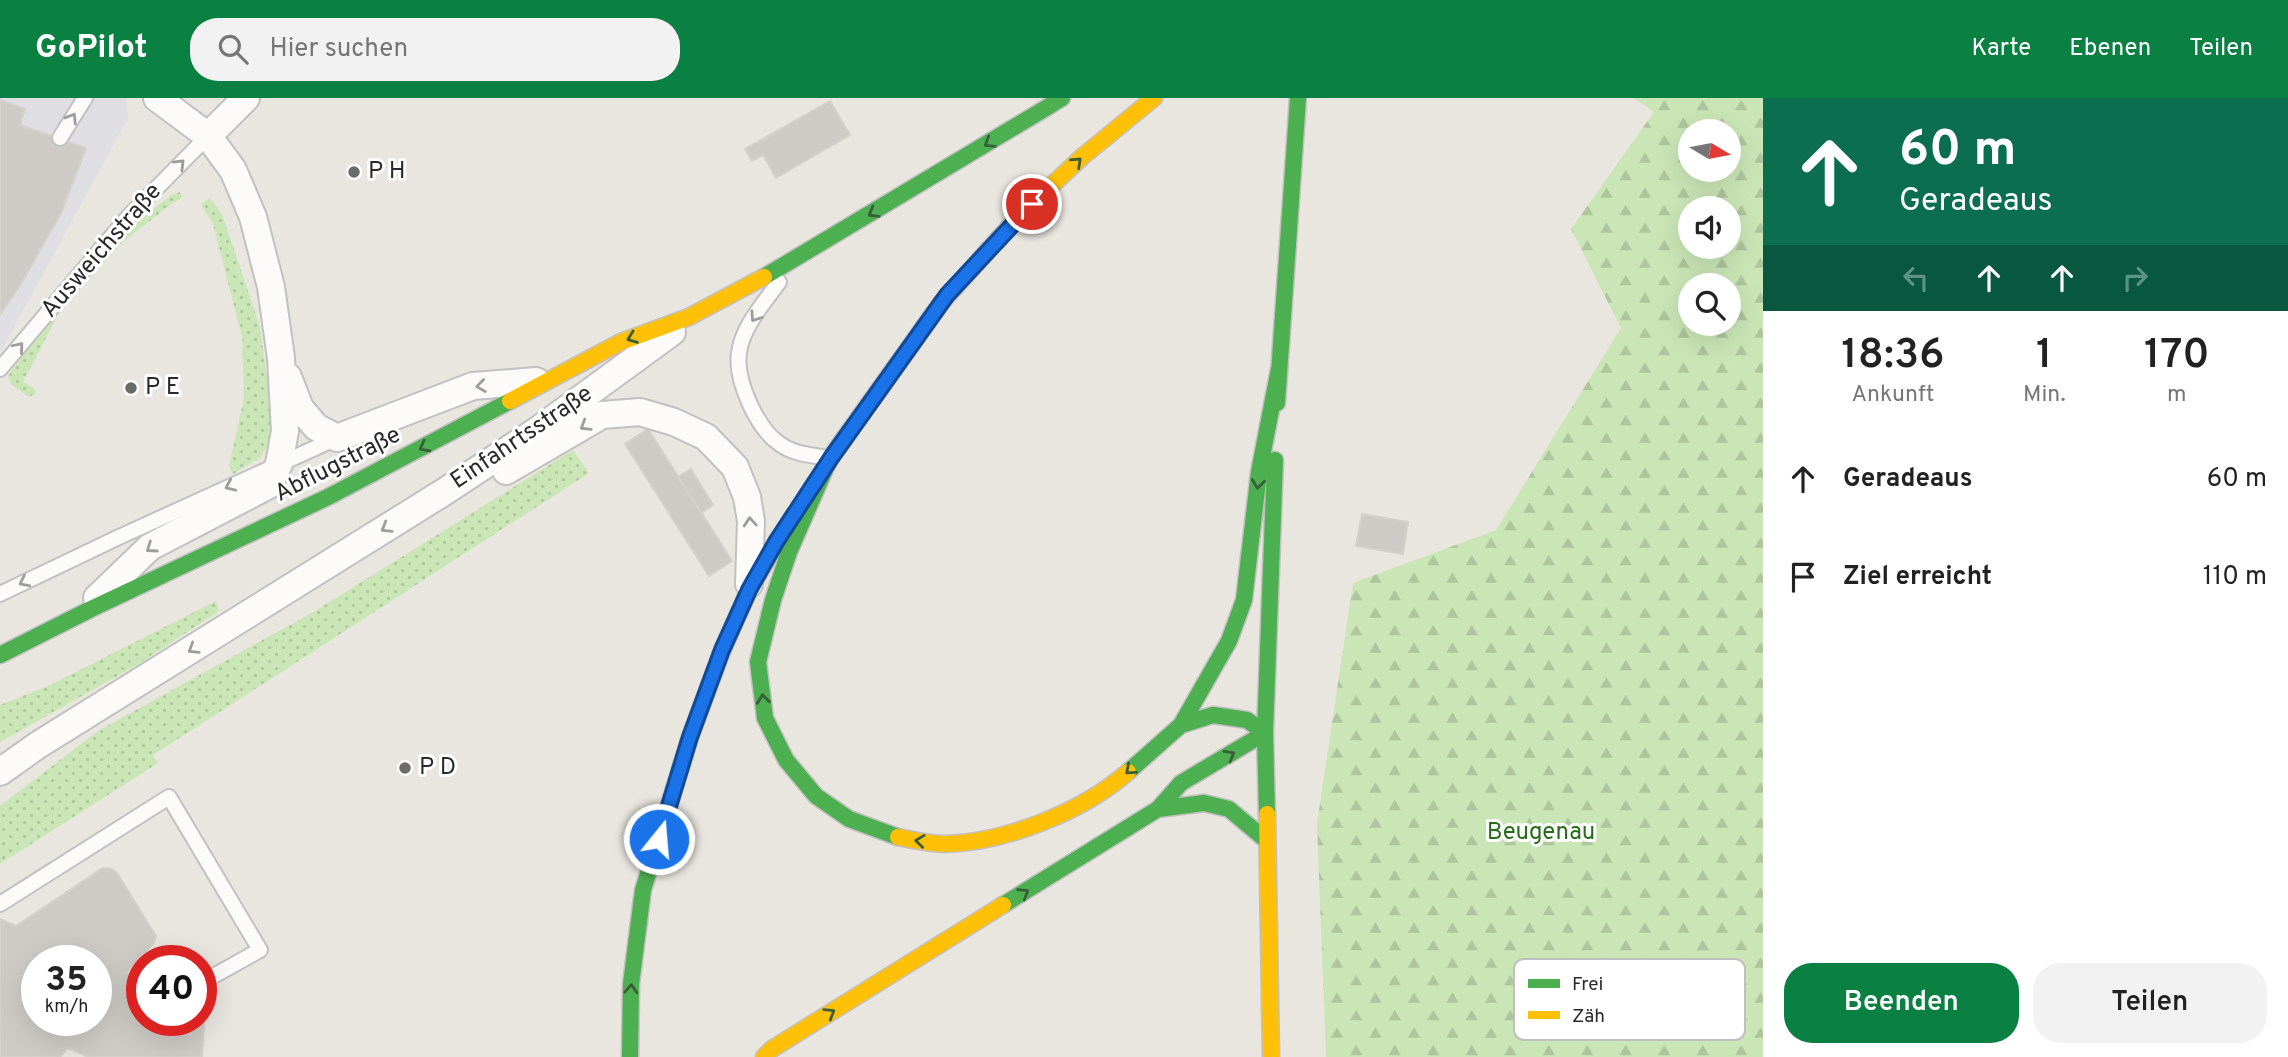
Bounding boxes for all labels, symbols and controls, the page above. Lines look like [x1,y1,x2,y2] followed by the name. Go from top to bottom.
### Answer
[190,18,680,81] search box
[35,28,148,70] text: GoPilot
[214,30,252,68] icon: search
[270,33,408,66] text: Hier suchen
[1971,34,2031,64] text: Karte
[2069,34,2151,64] text: Ebenen
[2189,34,2253,64] text: Teilen
[64,113,77,126] one-way arrow
[1678,119,1741,182] north arrow
[1678,119,1741,336] map controls
[1899,121,2017,183] text: 60 m
[1784,126,1875,217] icon: ahead
[984,134,997,147] one-way arrow
[368,157,406,187] place label: P H
[1069,158,1082,170] one-way arrow
[172,160,184,172] one-way arrow
[346,164,362,180] marker: P H
[1002,174,1062,234] pin
[35,177,169,325] street label: Ausweichstraße
[1899,182,2053,222] text: Geradeaus
[1013,185,1051,223] icon: arrive
[1678,196,1741,259] button: sound
[868,205,881,218] one-way arrow
[1897,259,1935,297] icon: left
[1970,259,2008,297] icon: ahead
[2043,259,2081,297] icon: ahead
[2116,259,2154,297] icon: right
[1678,273,1741,336] button: search
[751,309,763,322] one-way arrow
[626,330,638,344] one-way arrow
[1841,330,1945,383] text: 18:36
[2036,330,2053,383] text: 1
[2144,330,2210,383] text: 170
[11,342,23,355] one-way arrow
[145,373,180,403] place label: P E
[445,379,599,497] street label: Einfahrtsstraße
[475,379,487,394] one-way arrow
[123,380,139,396] marker: P E
[1851,381,1935,410] text: Ankunft
[2023,381,2066,410] text: Min.
[2167,381,2187,410] text: m
[579,417,592,430] one-way arrow
[270,420,406,510] street label: Abflugstraße
[419,438,431,452] one-way arrow
[1784,460,1822,498] icon: ahead
[1843,463,1972,496] text: Geradeaus
[2207,463,2267,496] text: 60 m
[225,478,237,492] one-way arrow
[1250,479,1265,490] one-way arrow
[743,516,758,527] one-way arrow
[380,520,393,533] one-way arrow
[146,540,159,552] one-way arrow
[1784,558,1822,596] icon: arrive
[1843,561,1992,594] text: Ziel erreicht
[2203,561,2267,594] text: 110 m
[19,574,31,588] one-way arrow
[187,640,200,653] one-way arrow
[756,693,771,705] one-way arrow
[1222,750,1235,763] one-way arrow
[419,753,456,783] place label: P D
[397,760,413,776] marker: P D
[1125,762,1138,775] one-way arrow
[622,802,696,876] position arrow
[1487,818,1595,848] park label: Beugenau
[914,833,926,848] one-way arrow
[1016,889,1029,902] one-way arrow
[126,945,217,1036] speed limit sign: 40
[45,959,88,1003] text: 35
[1514,959,1745,1040] legend
[1784,963,2019,1043] button: Beenden
[2033,963,2267,1043] button: Teilen
[1572,973,1603,997] text: Frei
[623,983,638,994] one-way arrow
[45,996,88,1019] text: km/h
[1572,1005,1605,1029] text: Zäh
[823,1009,836,1022] one-way arrow

